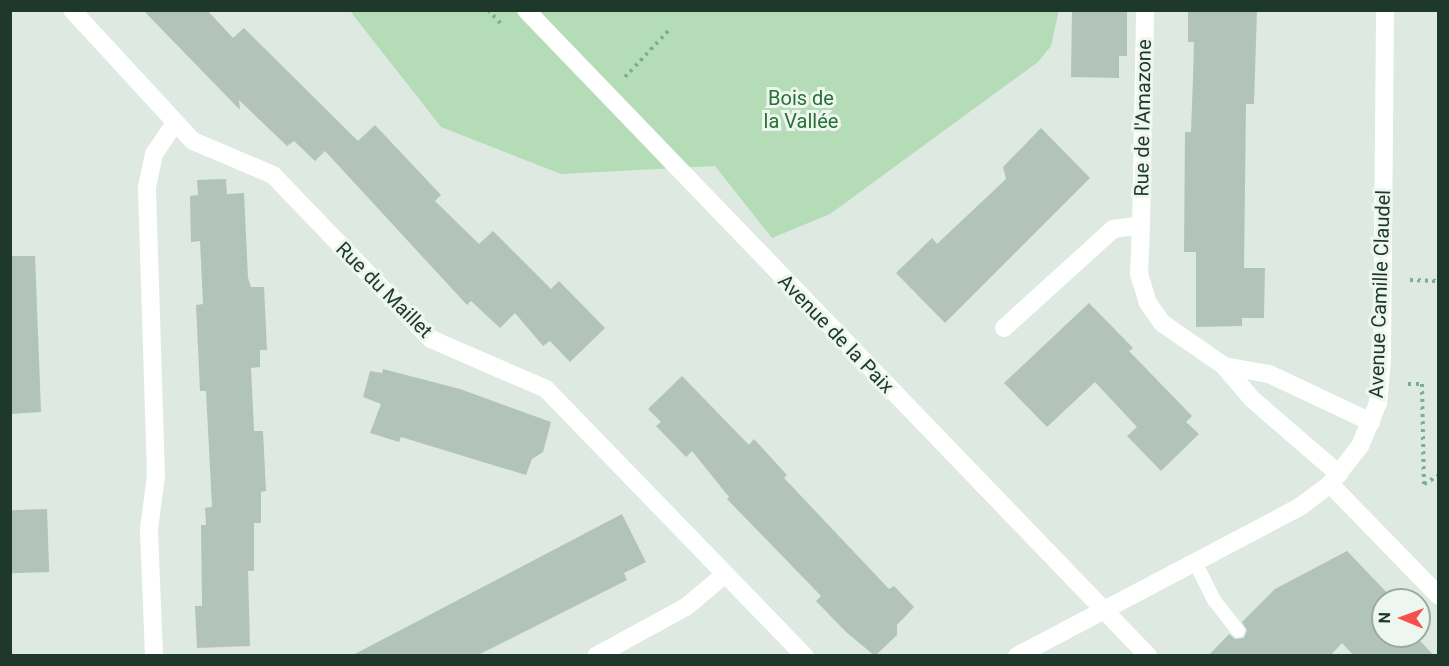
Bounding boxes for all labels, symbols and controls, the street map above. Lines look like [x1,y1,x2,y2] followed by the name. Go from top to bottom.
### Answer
[1130,39,1156,197] street label: Rue de l'Amazone
[764,87,838,134] park label: Bois de la Vallée
[1364,189,1396,399] street label: Avenue Camille Claudel
[331,237,437,343] street label: Rue du Maillet
[773,270,899,398] street label: Avenue de la Paix
[1371,588,1431,648] north arrow
[1375,612,1394,624] text: N

